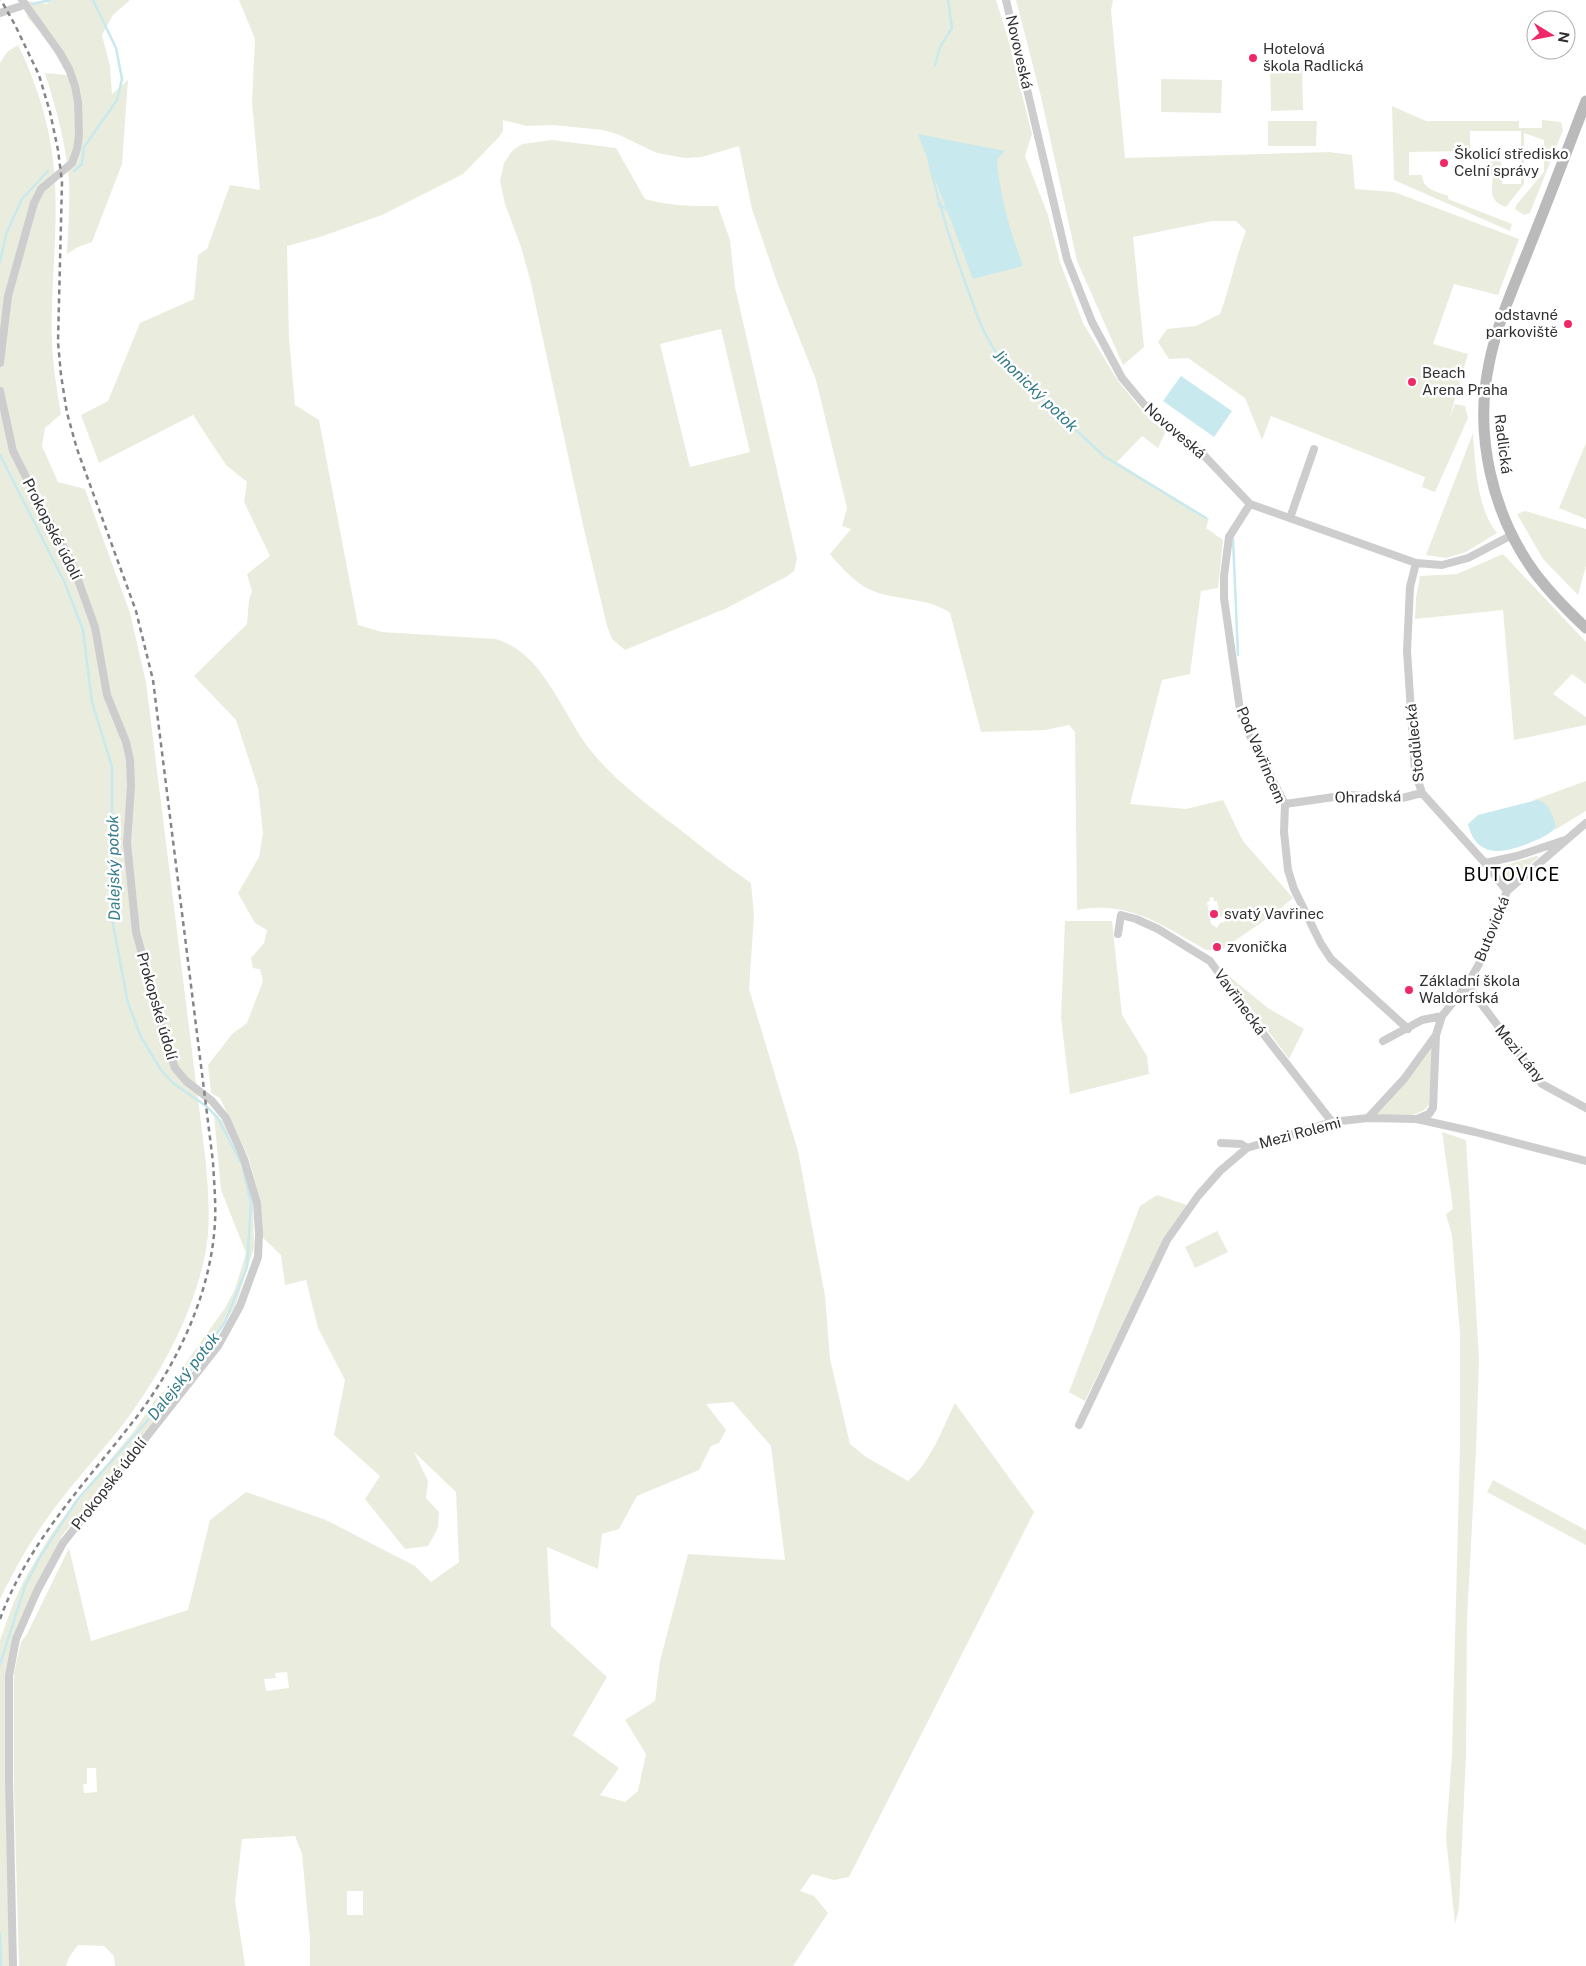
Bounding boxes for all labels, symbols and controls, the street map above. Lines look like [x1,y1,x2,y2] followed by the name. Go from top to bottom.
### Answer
[1526,10,1576,60] north arrow
[1003,13,1036,90] street label: Novoveská
[1555,30,1573,44] text: N
[1263,40,1364,74] place label: Hotelová škola Radlická
[1247,52,1259,64] marker: Hotelová škola Radlická
[1454,145,1569,179] place label: Školicí středisko Celní správy
[1438,157,1450,169] marker: Školicí středisko Celní správy
[1486,306,1558,340] place label: odstavné parkoviště
[1562,318,1574,330] marker: odstavné parkoviště
[989,345,1082,436] water label: Jinonický potok
[1422,364,1508,398] place label: Beach Arena Praha
[1406,376,1418,388] marker: Beach Arena Praha
[1141,400,1209,462] street label: Novoveská
[1491,413,1516,475] street label: Radlická
[20,475,85,582] street label: Prokopské údolí
[1402,703,1427,783] street label: Stodůlecká
[1233,704,1289,806] street label: Pod Vavřincem
[1335,787,1401,806] street label: Ohradská
[103,815,124,921] water label: Dalejský potok
[1464,864,1560,885] district label: BUTOVICE
[1471,894,1512,964] street label: Butovická
[1224,905,1324,922] place label: svatý Vavřinec
[1208,908,1220,920] marker: svatý Vavřinec
[1227,938,1287,955] place label: zvonička
[1211,941,1223,953] marker: zvonička
[134,950,181,1062] street label: Prokopské údolí
[1211,966,1270,1038] street label: Vavřinecká
[1419,972,1520,1006] place label: Základní škola Waldorfská
[1403,984,1415,996] marker: Základní škola Waldorfská
[1492,1021,1549,1086] street label: Mezi Lány
[1257,1113,1343,1152] street label: Mezi Rolemi
[143,1328,224,1424] water label: Dalejský potok
[68,1434,150,1533] street label: Prokopské údolí

